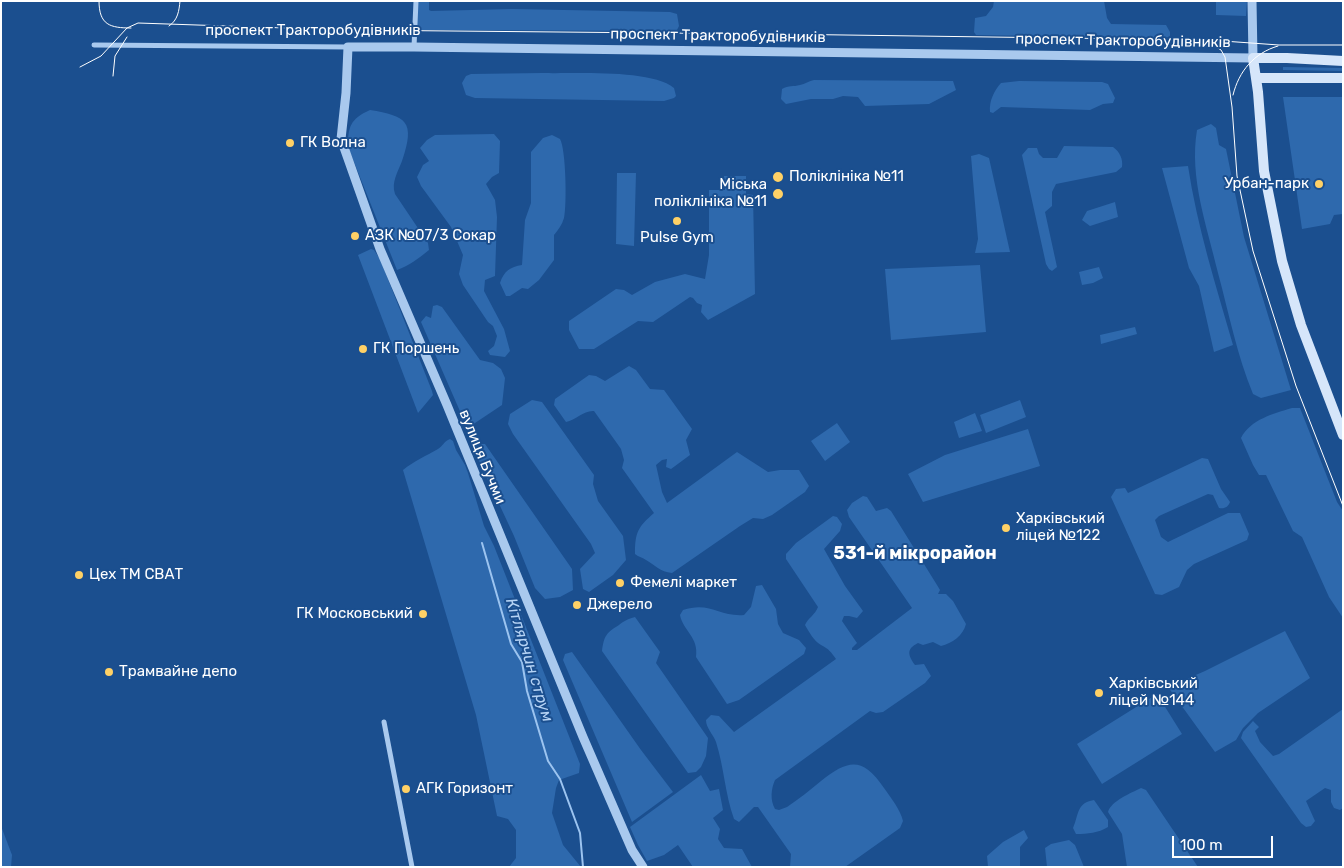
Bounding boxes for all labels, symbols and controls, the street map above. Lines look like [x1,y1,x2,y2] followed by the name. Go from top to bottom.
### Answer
[205,22,421,40] street label: проспект Тракторобудівників
[610,25,826,47] street label: проспект Тракторобудівників
[1015,30,1231,52] street label: проспект Тракторобудівників
[300,134,366,152] place label: ГК Волна
[284,137,296,149] marker: ГК Волна
[789,168,904,186] place label: Поліклініка №11
[771,170,785,184] marker: Поліклініка №11
[1224,175,1309,193] place label: Урбан-парк
[654,176,767,211] place label: Міська поліклініка №11
[1313,178,1325,190] marker: Урбан-парк
[771,187,785,201] marker: Міська поліклініка №11
[671,215,683,227] marker: Pulse Gym
[365,227,496,245] place label: АЗК №07/3 Сокар
[640,229,714,247] place label: Pulse Gym
[349,230,361,242] marker: АЗК №07/3 Сокар
[373,340,459,358] place label: ГК Поршень
[357,343,369,355] marker: ГК Поршень
[455,407,509,507] street label: вулиця Бучми
[1016,510,1105,545] place label: Харківський ліцей №122
[1000,522,1012,534] marker: Харківський ліцей №122
[833,543,997,565] district label: 531-й мікрорайон
[89,566,183,584] place label: Цех ТМ СВАТ
[73,569,85,581] marker: Цех ТМ СВАТ
[630,574,737,592] place label: Фемелі маркет
[614,577,626,589] marker: Фемелі маркет
[501,596,557,724] water label: Кітлярчин струм
[587,596,653,614] place label: Джерело
[571,599,583,611] marker: Джерело
[296,605,413,623] place label: ГК Московський
[417,608,429,620] marker: ГК Московський
[119,663,237,681] place label: Трамвайне депо
[103,666,115,678] marker: Трамвайне депо
[1109,675,1198,710] place label: Харківський ліцей №144
[1093,687,1105,699] marker: Харківський ліцей №144
[416,780,513,798] place label: АГК Горизонт
[400,783,412,795] marker: АГК Горизонт
[1174,826,1275,858] scale bar
[1180,836,1222,854] text: 100 m

